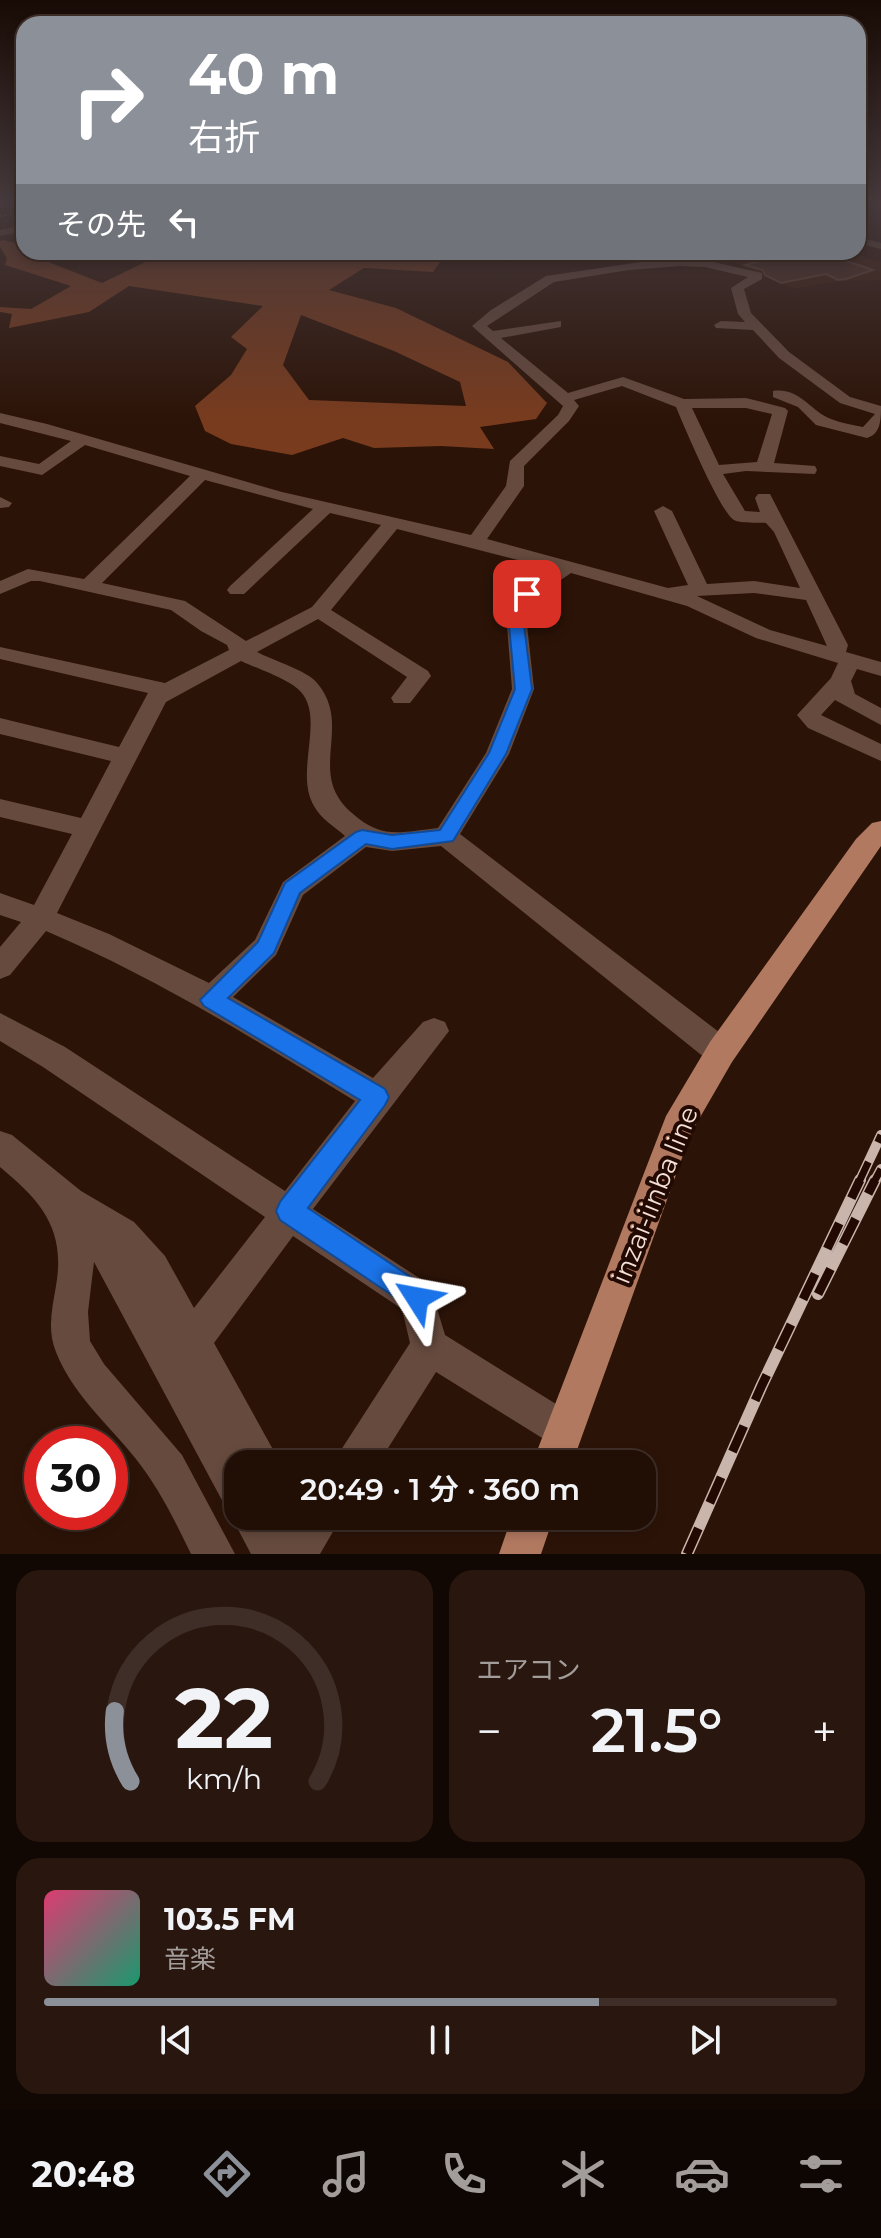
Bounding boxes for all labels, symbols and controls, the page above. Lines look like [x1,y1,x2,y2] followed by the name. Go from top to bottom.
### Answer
[188,40,339,108] text: 40 m
[56,48,160,152] icon: right
[188,115,260,159] text: 右折
[162,200,206,244] icon: left
[56,206,146,243] text: その先
[493,560,561,628] pin
[505,572,549,616] icon: arrive
[605,1102,705,1288] street label: inzai-iinba line
[375,1256,459,1340] position arrow
[24,1426,128,1530] speed limit sign: 30
[300,1471,580,1508] text: 20:49 · 1 分 · 360 m
[477,1654,581,1686] text: エアコン
[175,1667,273,1769] text: 22
[591,1694,723,1767] text: 21.5°
[477,1704,502,1758] text: −
[812,1704,837,1758] text: +
[186,1761,262,1796] text: km/h
[164,1901,296,1938] text: 103.5 FM
[164,1943,216,1975] text: 音楽
[154,2018,198,2062] icon: previous
[418,2018,462,2062] icon: pause
[683,2018,727,2062] icon: next
[199,2146,255,2202] icon: directions
[318,2146,374,2202] icon: music
[436,2146,492,2202] icon: phone
[555,2146,611,2202] icon: climate
[674,2146,730,2202] icon: car
[793,2146,849,2202] icon: filters
[31,2152,136,2196] text: 20:48

